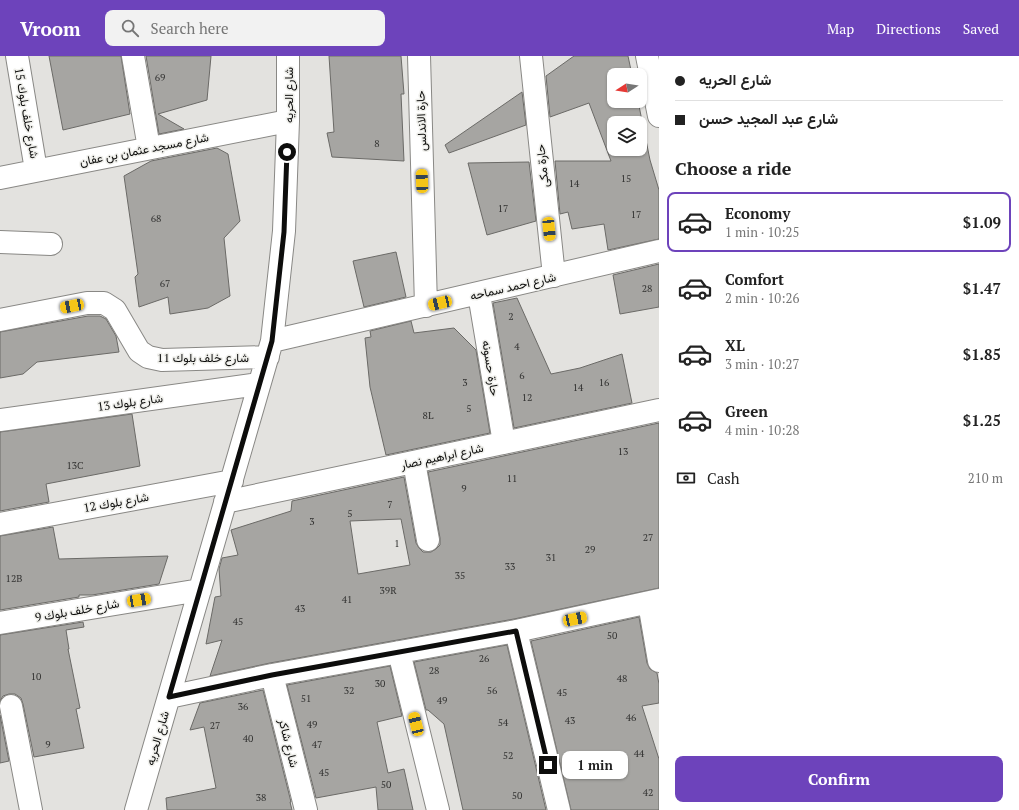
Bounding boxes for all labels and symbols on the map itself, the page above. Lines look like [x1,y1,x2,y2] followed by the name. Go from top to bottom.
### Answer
[10,66,42,160] street label: شارع خلف بلوك 15
[281,67,298,123] street label: شارع الحريه
[607,68,647,108] north arrow
[155,71,165,84] house number: 69
[412,90,431,152] street label: حارة الاندلس
[78,129,210,171] street label: شارع مسجد عثمان بن عفان
[374,137,380,150] house number: 8
[278,143,296,161] route start
[532,144,553,188] street label: حارة مكى
[416,169,428,193] car
[621,172,631,185] house number: 15
[569,177,580,190] house number: 14
[498,202,508,215] house number: 17
[631,208,641,221] house number: 17
[151,212,161,225] house number: 68
[542,216,556,242] car
[469,269,558,305] street label: شارع احمد سماحه
[160,277,170,290] house number: 67
[642,282,652,295] house number: 28
[427,294,453,312] car
[59,298,85,314] car
[508,310,514,323] house number: 2
[478,339,503,397] street label: حارة حسونه
[514,340,520,353] house number: 4
[157,350,249,367] street label: شارع خلف بلوك 11
[519,369,525,382] house number: 6
[462,376,468,389] house number: 3
[599,376,610,389] house number: 16
[573,381,584,394] house number: 14
[96,390,164,416] street label: شارع بلوك 13
[522,391,532,404] house number: 12
[466,402,472,415] house number: 5
[423,409,434,422] house number: 8L
[398,440,485,474] street label: شارع ابراهيم نصار
[618,445,628,458] house number: 13
[66,459,84,472] house number: 13C
[507,472,517,485] house number: 11
[461,482,467,495] house number: 9
[82,489,150,517] street label: شارع بلوك 12
[387,498,393,511] house number: 7
[347,507,353,520] house number: 5
[309,515,315,528] house number: 3
[643,531,653,544] house number: 27
[394,537,400,550] house number: 1
[585,543,595,556] house number: 29
[546,551,556,564] house number: 31
[505,560,515,573] house number: 33
[455,569,465,582] house number: 35
[6,572,22,585] house number: 12B
[379,584,397,597] house number: 39R
[126,592,152,608] car
[342,593,352,606] house number: 41
[34,595,121,627] street label: شارع خلف بلوك 9
[295,602,305,615] house number: 43
[562,611,588,627] car
[233,615,243,628] house number: 45
[607,629,617,642] house number: 50
[479,652,490,665] house number: 26
[429,664,439,677] house number: 28
[31,670,41,683] house number: 10
[617,672,627,685] house number: 48
[375,677,385,690] house number: 30
[344,684,354,697] house number: 32
[487,684,498,697] house number: 56
[557,686,567,699] house number: 45
[301,692,311,705] house number: 51
[437,694,447,707] house number: 49
[238,700,249,713] house number: 36
[142,709,174,768] street label: شارع الحريه
[407,711,425,737] car
[626,711,637,724] house number: 46
[565,714,575,727] house number: 43
[274,716,302,769] street label: شارع شاكر
[498,716,509,729] house number: 54
[307,718,317,731] house number: 49
[210,719,220,732] house number: 27
[243,732,253,745] house number: 40
[45,738,51,751] house number: 9
[312,738,322,751] house number: 47
[634,747,645,760] house number: 44
[503,749,513,762] house number: 52
[562,751,628,779] callout: 1 min
[539,756,557,774] route end
[319,766,329,779] house number: 45
[381,778,391,791] house number: 50
[643,786,653,799] house number: 42
[512,789,522,802] house number: 50
[256,791,266,804] house number: 38

